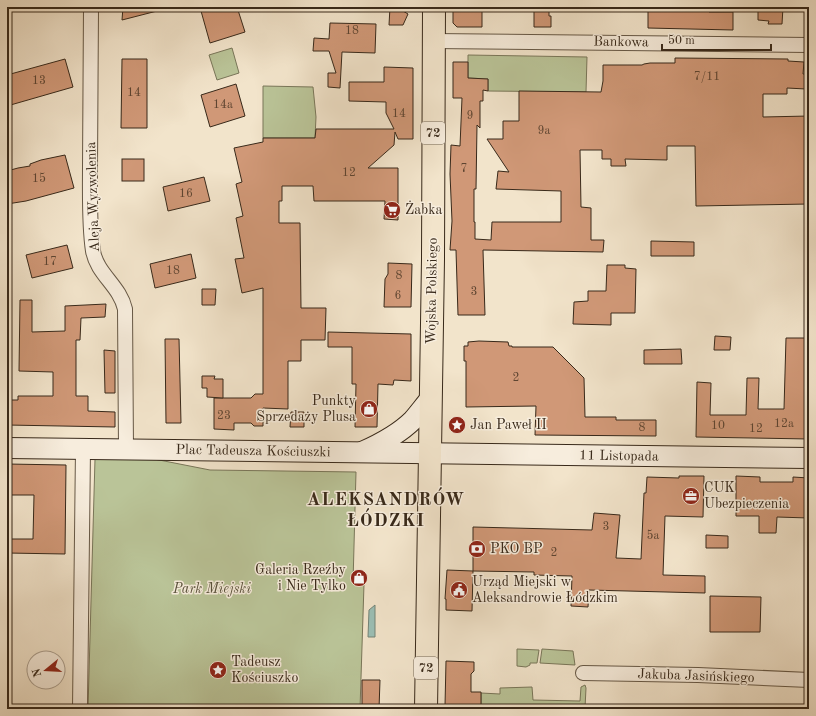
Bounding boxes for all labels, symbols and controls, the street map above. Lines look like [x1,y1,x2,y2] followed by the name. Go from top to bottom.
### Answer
[345,25,359,37] house number: 18
[662,26,771,52] scale bar
[668,34,695,47] text: 50 m
[593,35,649,49] street label: Bankowa
[694,71,720,83] house number: 7/11
[32,75,46,87] house number: 13
[127,87,141,99] house number: 14
[213,99,233,111] house number: 14a
[392,108,406,120] house number: 14
[467,110,473,122] house number: 9
[421,122,445,144] road number: 72
[538,125,551,137] house number: 9a
[84,142,102,252] street label: Aleja Wyzwolenia
[461,163,467,175] house number: 7
[342,167,356,179] house number: 12
[32,172,46,185] house number: 15
[179,188,193,200] house number: 16
[382,200,402,220] supermarket icon: Żabka
[405,200,442,217] place label: Żabka
[424,237,440,345] street label: Wojska Polskiego
[43,256,57,268] house number: 17
[166,265,180,277] house number: 18
[396,270,403,282] house number: 8
[471,286,477,298] house number: 3
[395,290,402,302] house number: 6
[513,372,519,384] house number: 2
[256,394,357,424] place label: Punkty Sprzedaży Plusa
[359,399,379,419] shop icon: Punkty Sprzedaży Plusa
[217,410,231,422] house number: 23
[447,415,467,435] place icon: Jan Paweł II
[470,418,547,432] place label: Jan Paweł II
[774,418,794,430] house number: 12a
[711,420,725,432] house number: 10
[639,422,646,434] house number: 8
[749,423,763,435] house number: 12
[175,443,331,459] street label: Plac Tadeusza Kościuszki
[579,448,659,464] street label: 11 Listopada
[704,481,789,511] place label: CUK Ubezpieczenia
[681,486,701,506] office icon: CUK Ubezpieczenia
[307,487,465,530] district label: ALEKSANDRÓW ŁÓDZKI
[603,521,609,533] house number: 3
[647,529,660,542] house number: 5a
[467,539,487,559] bank icon: PKO BP
[490,542,542,556] place label: PKO BP
[551,547,557,559] house number: 2
[255,563,347,593] place label: Galeria Rzeźby i Nie Tylko
[349,568,369,588] shop icon: Galeria Rzeźby i Nie Tylko
[472,575,618,605] place label: Urząd Miejski w Aleksandrowie Łódzkim
[449,580,469,600] public building icon: Urząd Miejski w Aleksandrowie Łódzkim
[172,582,251,597] park label: Park Miejski
[26,650,66,690] north arrow
[231,655,298,685] place label: Tadeusz Kościuszko
[414,657,438,679] road number: 72
[208,660,228,680] place icon: Tadeusz Kościuszko
[31,666,44,678] text: N
[637,667,755,685] street label: Jakuba Jasińskiego

